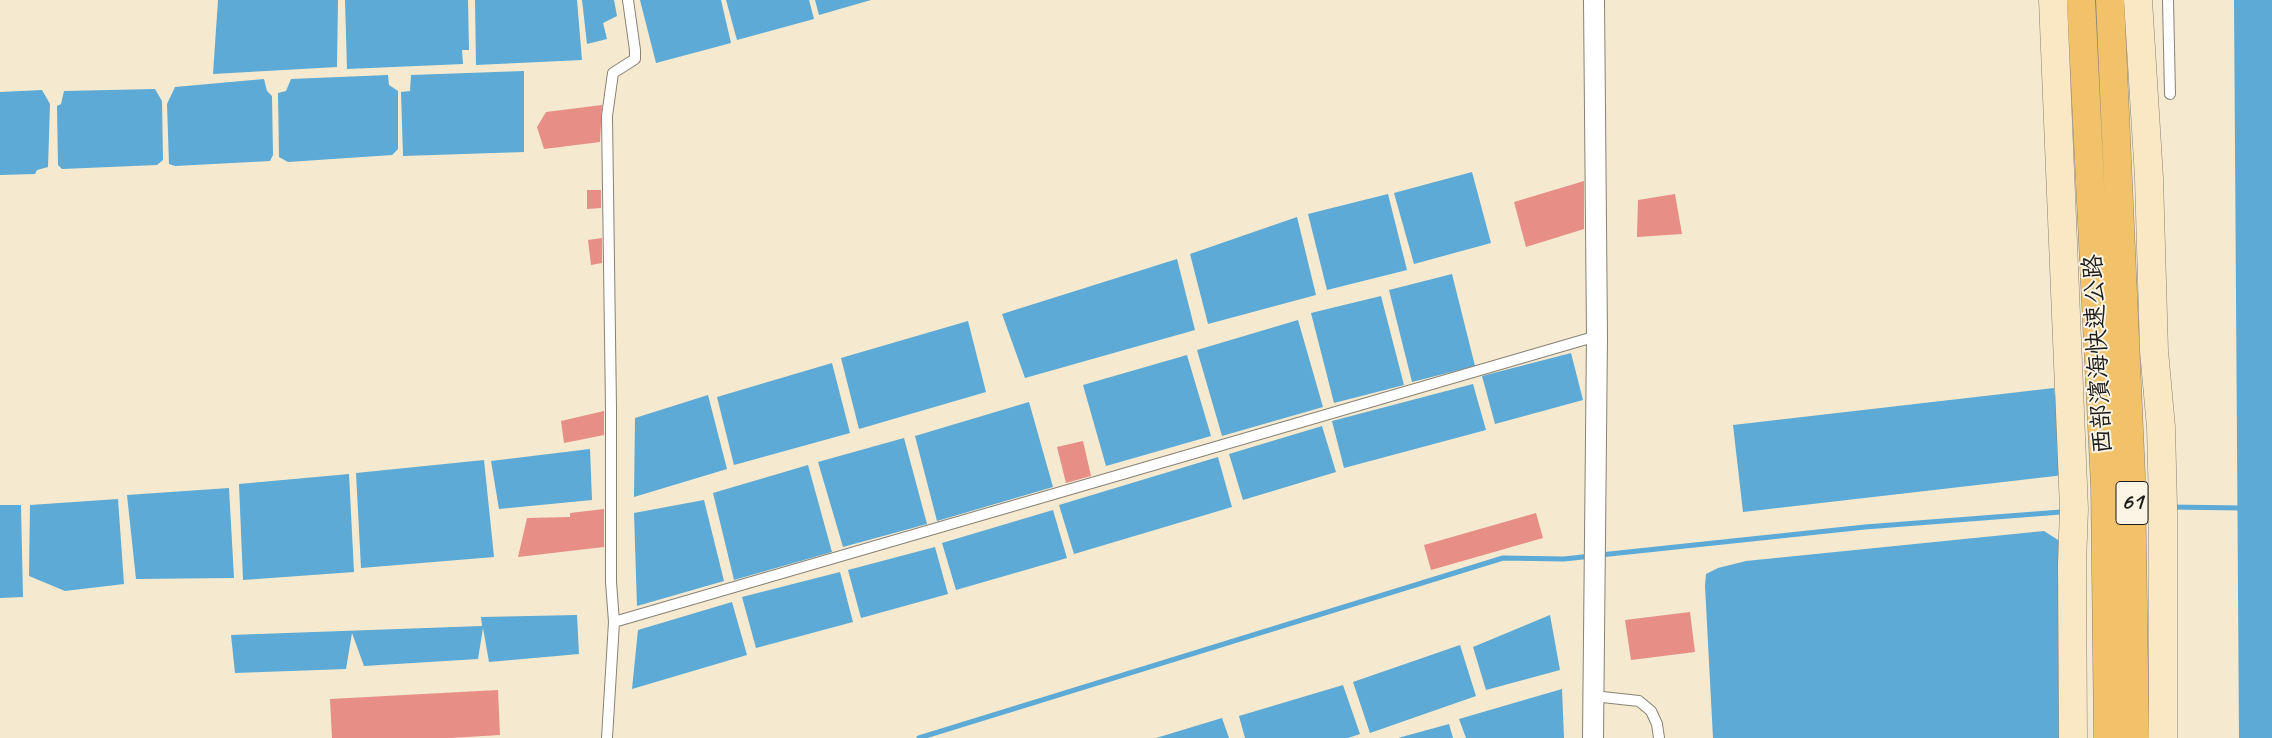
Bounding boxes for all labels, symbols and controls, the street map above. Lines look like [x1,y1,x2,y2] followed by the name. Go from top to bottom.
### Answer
[2079,253,2119,455] street label: 西部濱海快速公路
[2116,482,2148,524] road number: 61

